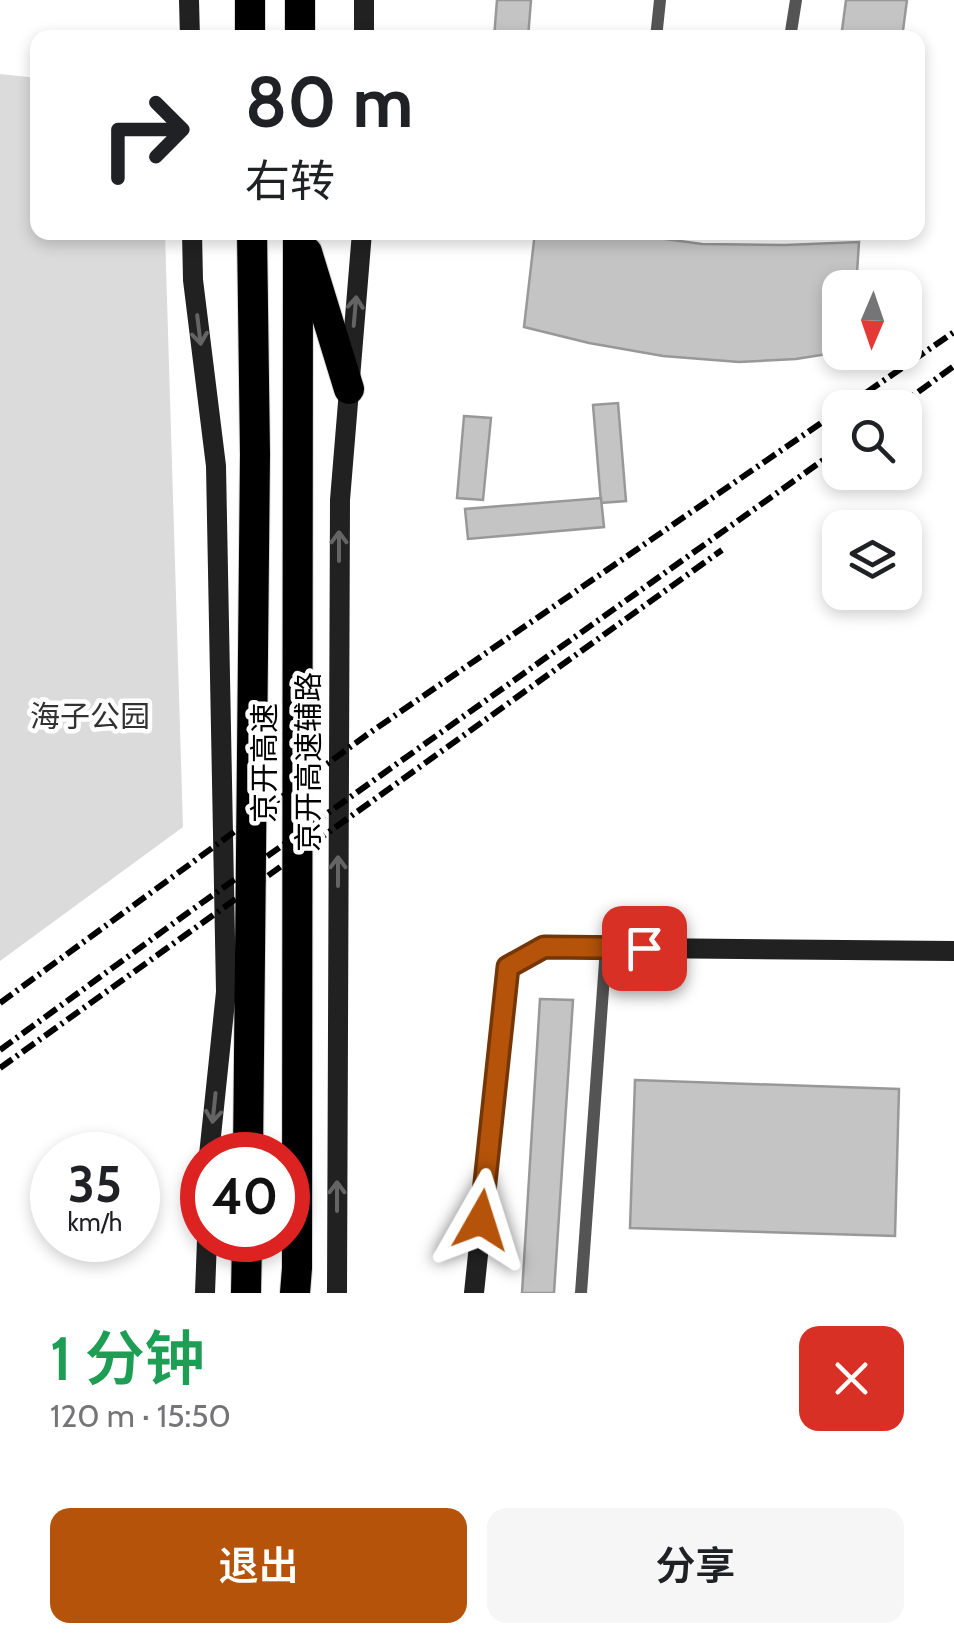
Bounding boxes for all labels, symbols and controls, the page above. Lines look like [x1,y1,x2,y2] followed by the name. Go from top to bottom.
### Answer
[245,59,413,145] text: 80 m
[80,70,210,200] icon: right
[245,154,335,208] text: 右转
[822,270,922,370] north arrow
[822,270,922,610] map controls
[346,295,365,327] one-way arrow
[190,313,209,345] one-way arrow
[822,390,922,490] button: search
[822,510,922,610] button: layers
[330,530,348,562] one-way arrow
[290,672,327,852] street label: 京开高速辅路
[30,698,150,735] park label: 海子公园
[246,703,283,823] street label: 京开高速
[328,855,348,888] one-way arrow
[602,906,687,991] pin
[617,921,672,976] icon: arrive
[204,1091,223,1123] one-way arrow
[180,1132,310,1262] speed limit sign: 40
[68,1154,122,1215] text: 35
[429,1168,533,1272] position arrow
[328,1180,346,1212] one-way arrow
[68,1207,122,1237] text: km/h
[50,1322,205,1395] text: 1 分钟
[799,1326,904,1431] button: close
[50,1396,231,1435] text: 120 m · 15:50
[50,1508,467,1623] button: 退出
[487,1508,904,1623] button: 分享

